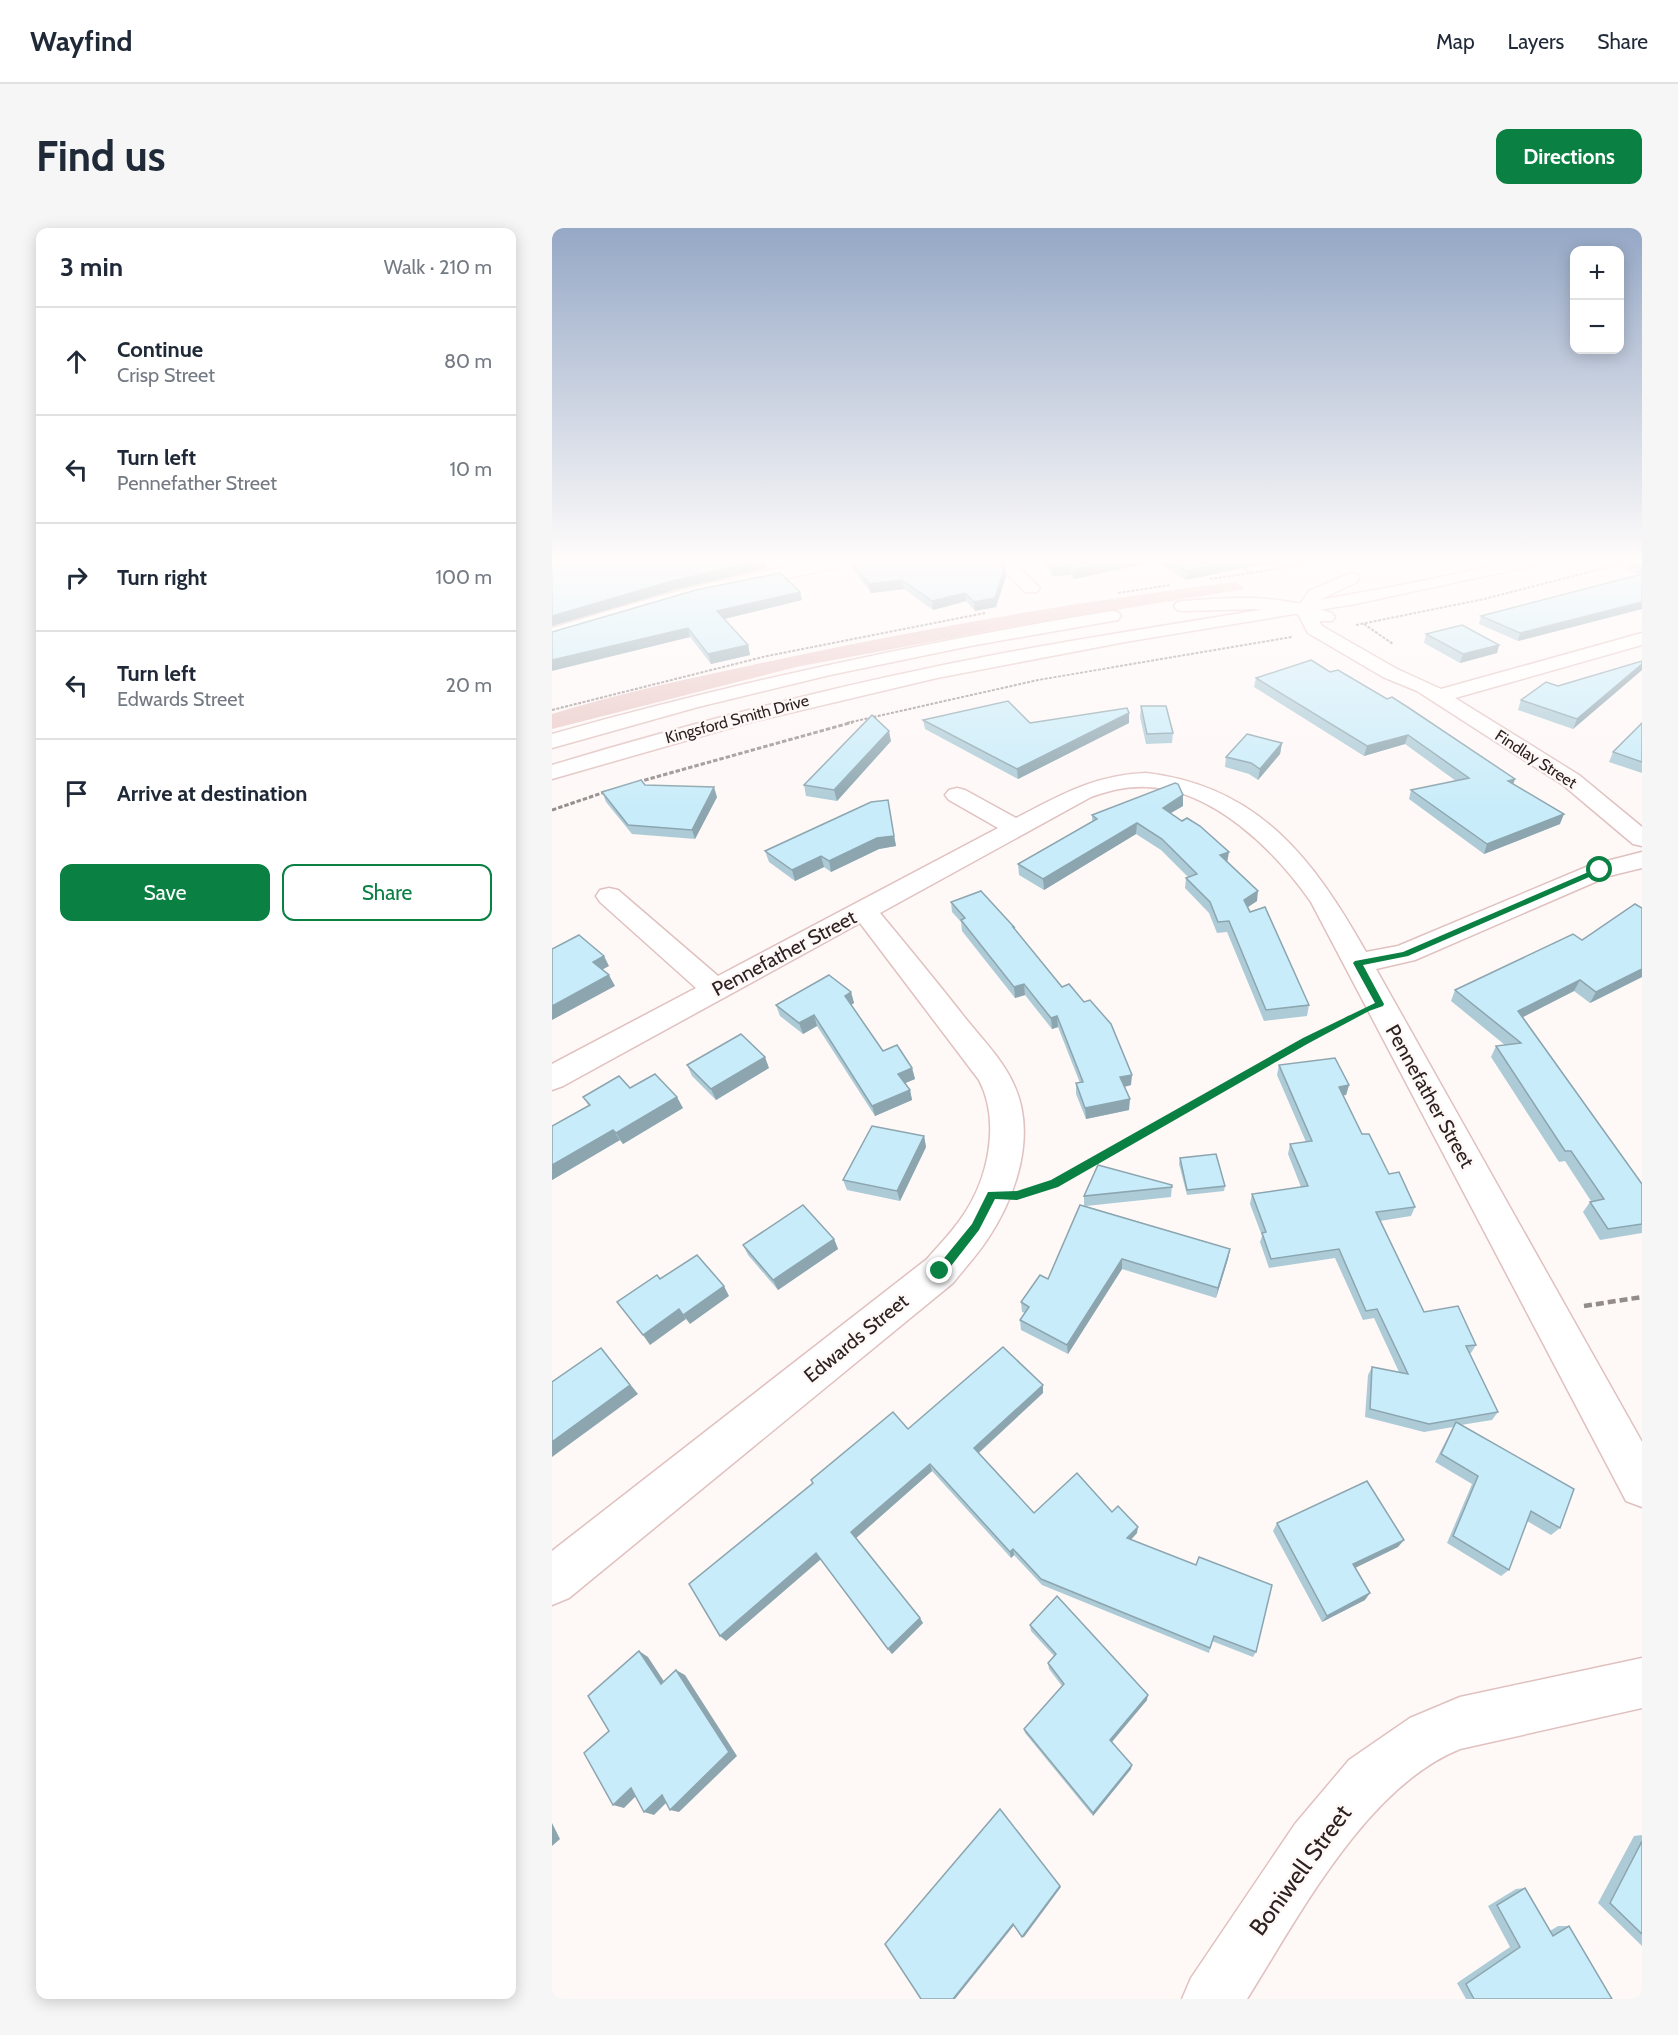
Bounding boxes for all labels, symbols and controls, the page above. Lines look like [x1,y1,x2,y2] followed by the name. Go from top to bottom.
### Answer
[30,24,132,58] text: Wayfind
[1436,29,1475,54] text: Map
[1508,29,1564,54] text: Layers
[1597,29,1648,54] text: Share
[1496,129,1642,184] button: Directions
[36,130,165,182] text: Find us
[1570,246,1624,354] map controls
[1570,246,1624,300] button: +
[60,251,123,283] text: 3 min
[384,255,492,279] text: Walk · 210 m
[1570,300,1624,354] button: −
[117,336,203,363] text: Continue
[60,345,93,378] icon: ahead
[444,349,492,373] text: 80 m
[117,363,215,387] text: Crisp Street
[117,444,196,471] text: Turn left
[60,453,93,486] icon: left
[449,457,492,481] text: 10 m
[117,471,277,495] text: Pennefather Street
[60,561,93,594] icon: right
[117,564,207,591] text: Turn right
[436,565,492,589] text: 100 m
[117,660,196,687] text: Turn left
[60,669,93,702] icon: left
[446,673,492,697] text: 20 m
[117,687,244,711] text: Edwards Street
[663,691,811,747] street label: Kingsford Smith Drive
[1492,726,1581,793] street label: Findlay Street
[60,777,93,810] icon: arrive
[117,780,307,807] text: Arrive at destination
[1586,856,1612,882] route start
[60,864,270,921] button: Save
[282,864,492,921] button: Share
[708,905,860,1001] street label: Pennefather Street
[1381,1020,1479,1172] street label: Pennefather Street
[926,1257,952,1283] route end
[799,1288,913,1387] street label: Edwards Street
[1243,1799,1357,1941] street label: Boniwell Street

